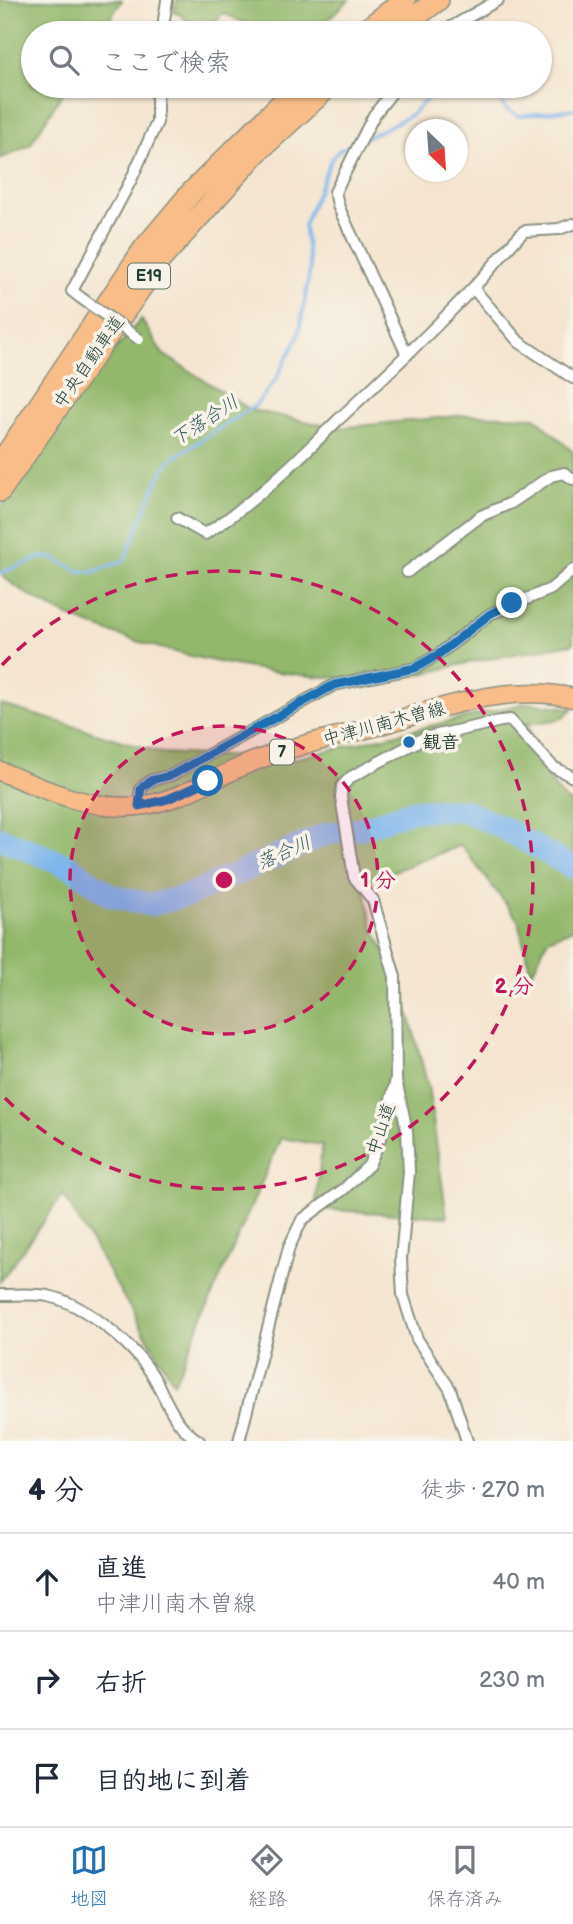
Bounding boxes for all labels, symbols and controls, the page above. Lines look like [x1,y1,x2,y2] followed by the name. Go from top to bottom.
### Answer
[21,21,552,98] search box
[45,41,83,79] icon: search
[101,48,231,79] text: ここで検索
[405,119,468,182] north arrow
[128,264,170,288] road number: E19
[49,312,129,412] street label: 中央自動車道
[167,391,243,451] water label: 下落合川
[496,587,527,618] route end
[320,698,448,750] street label: 中津川南木曽線
[423,732,459,753] place label: 観音
[401,734,417,750] marker: 観音
[270,740,294,764] road number: 7
[192,765,223,796] route start
[253,831,315,875] water label: 落合川
[212,868,236,892] centre of rings
[360,868,396,893] text: 1 分
[494,974,534,999] text: 2 分
[362,1100,400,1158] street label: 中山道
[28,1473,84,1509] text: 4 分
[420,1476,545,1504] text: 徒歩 · 270 m
[95,1553,147,1584] text: 直進
[28,1563,66,1601] icon: ahead
[492,1568,545,1596] text: 40 m
[95,1590,256,1618] text: 中津川南木曽線
[28,1661,66,1699] icon: right
[479,1666,545,1694] text: 230 m
[95,1668,147,1699] text: 右折
[28,1759,66,1797] icon: arrive
[95,1766,251,1797] text: 目的地に到着
[70,1841,108,1911] tab: 地図
[248,1841,287,1911] tab: 経路
[427,1841,503,1911] tab: 保存済み

